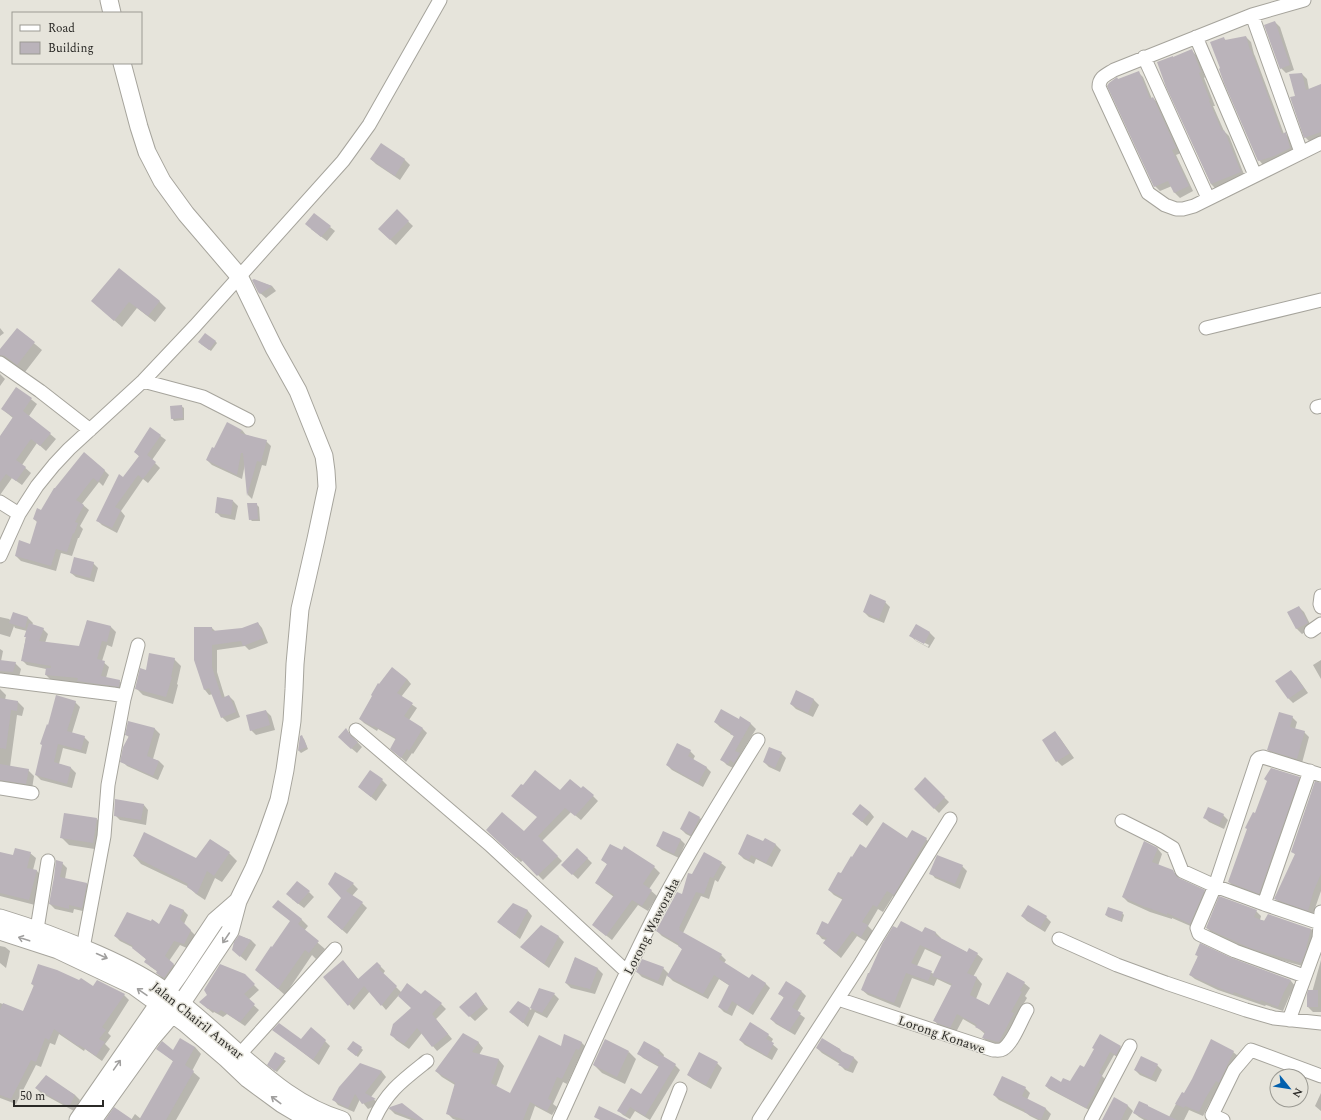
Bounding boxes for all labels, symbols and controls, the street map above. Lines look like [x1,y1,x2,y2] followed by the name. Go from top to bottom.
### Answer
[12,12,142,64] legend
[48,19,75,38] text: Road
[48,39,94,58] text: Building
[619,874,685,978] street label: Lorong Waworaha
[222,932,230,943] one-way arrow
[18,934,30,942] one-way arrow
[95,953,107,960] one-way arrow
[147,977,248,1064] street label: Jalan Chairil Anwar
[137,988,148,996] one-way arrow
[895,1011,988,1059] street label: Lorong Konawe
[112,1060,121,1071] one-way arrow
[1269,1068,1309,1108] north arrow
[14,1082,103,1108] scale bar
[1288,1085,1307,1101] text: N
[20,1087,45,1106] text: 50 m
[270,1095,281,1104] one-way arrow

